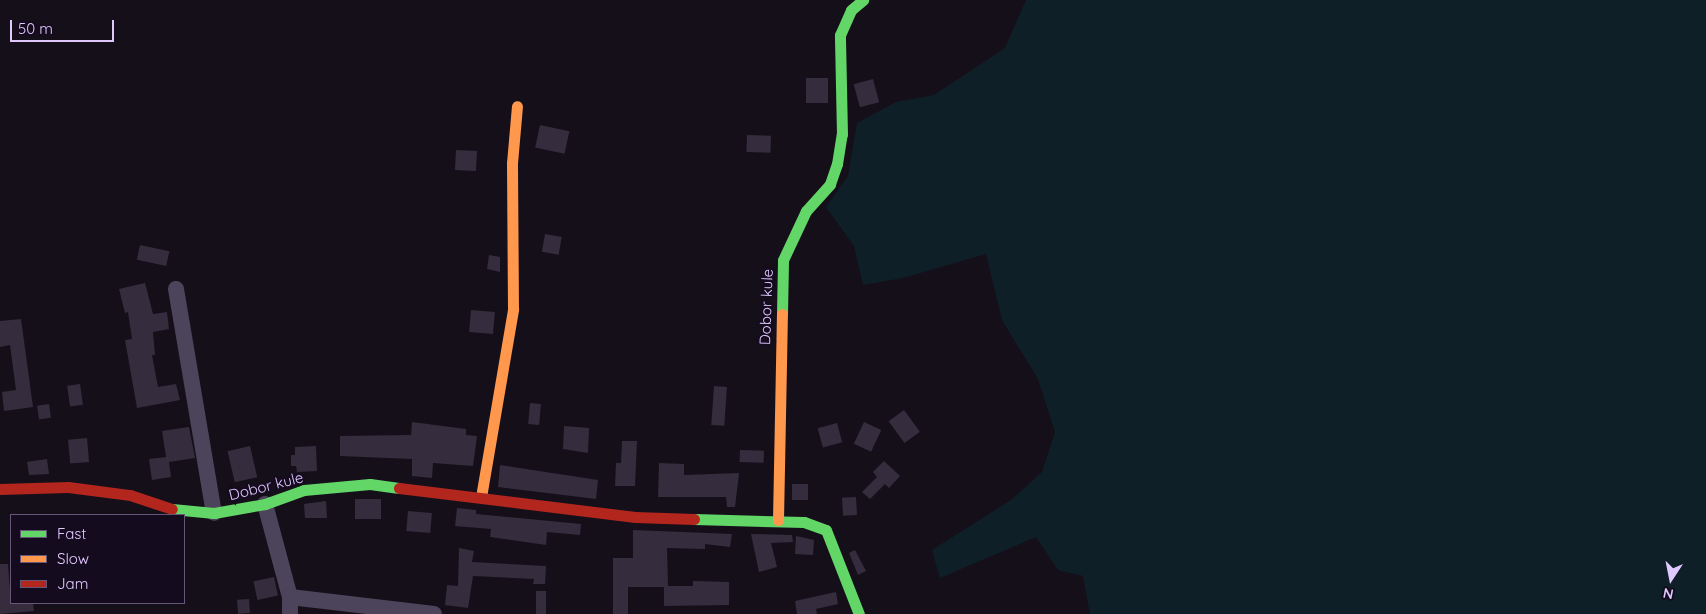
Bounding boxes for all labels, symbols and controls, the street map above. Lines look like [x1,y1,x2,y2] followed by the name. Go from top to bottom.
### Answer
[12,10,116,42] scale bar
[18,19,53,38] text: 50 m
[756,269,776,345] street label: Dobor kule
[227,468,305,504] street label: Dobor kule
[10,514,185,604] legend
[57,524,86,543] text: Fast
[57,549,89,568] text: Slow
[1646,554,1696,604] north arrow
[57,574,88,593] text: Jam
[1661,584,1675,604] text: N

